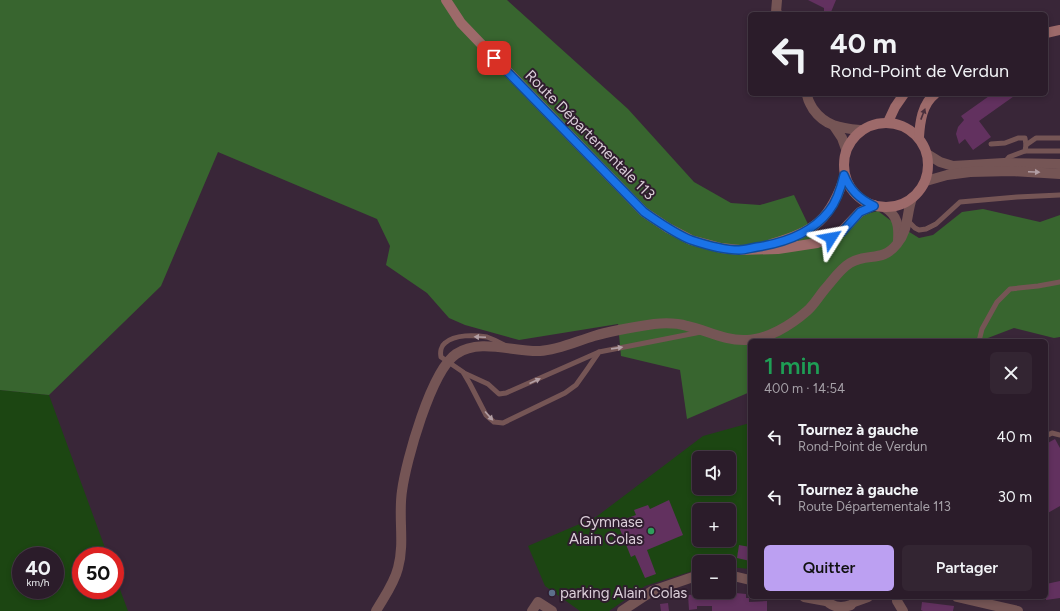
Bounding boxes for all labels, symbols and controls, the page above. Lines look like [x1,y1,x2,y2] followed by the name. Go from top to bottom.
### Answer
[830,26,897,60] text: 40 m
[764,28,816,80] icon: left
[477,41,511,75] pin
[483,47,505,69] icon: arrive
[830,60,1009,82] text: Rond-Point de Verdun
[521,66,659,204] street label: Route Départementale 113
[921,108,927,120] one-way arrow
[1028,168,1040,175] one-way arrow
[810,217,852,259] position arrow
[474,333,486,340] one-way arrow
[611,345,623,351] one-way arrow
[764,351,820,380] text: 1 min
[990,352,1032,394] button: close
[529,377,541,383] one-way arrow
[764,381,845,396] text: 400 m · 14:54
[484,411,493,421] one-way arrow
[798,421,918,439] text: Tournez à gauche
[764,426,786,448] icon: left
[997,428,1032,446] text: 40 m
[798,439,927,454] text: Rond-Point de Verdun
[692,451,736,599] map controls
[692,451,736,495] button: sound
[798,481,918,499] text: Tournez à gauche
[764,486,786,508] icon: left
[998,488,1032,506] text: 30 m
[798,499,951,514] text: Route Départementale 113
[692,503,736,547] button: +
[569,513,643,548] place label: Gymnase Alain Colas
[646,526,656,536] marker: Gymnase Alain Colas
[764,545,894,591] button: Quitter
[902,545,1032,591] button: Partager
[72,547,124,599] speed limit sign: 50
[692,555,736,599] button: −
[25,556,51,580] text: 40
[27,576,49,589] text: km/h
[560,584,687,602] place label: parking Alain Colas
[547,588,557,598] marker: parking Alain Colas

